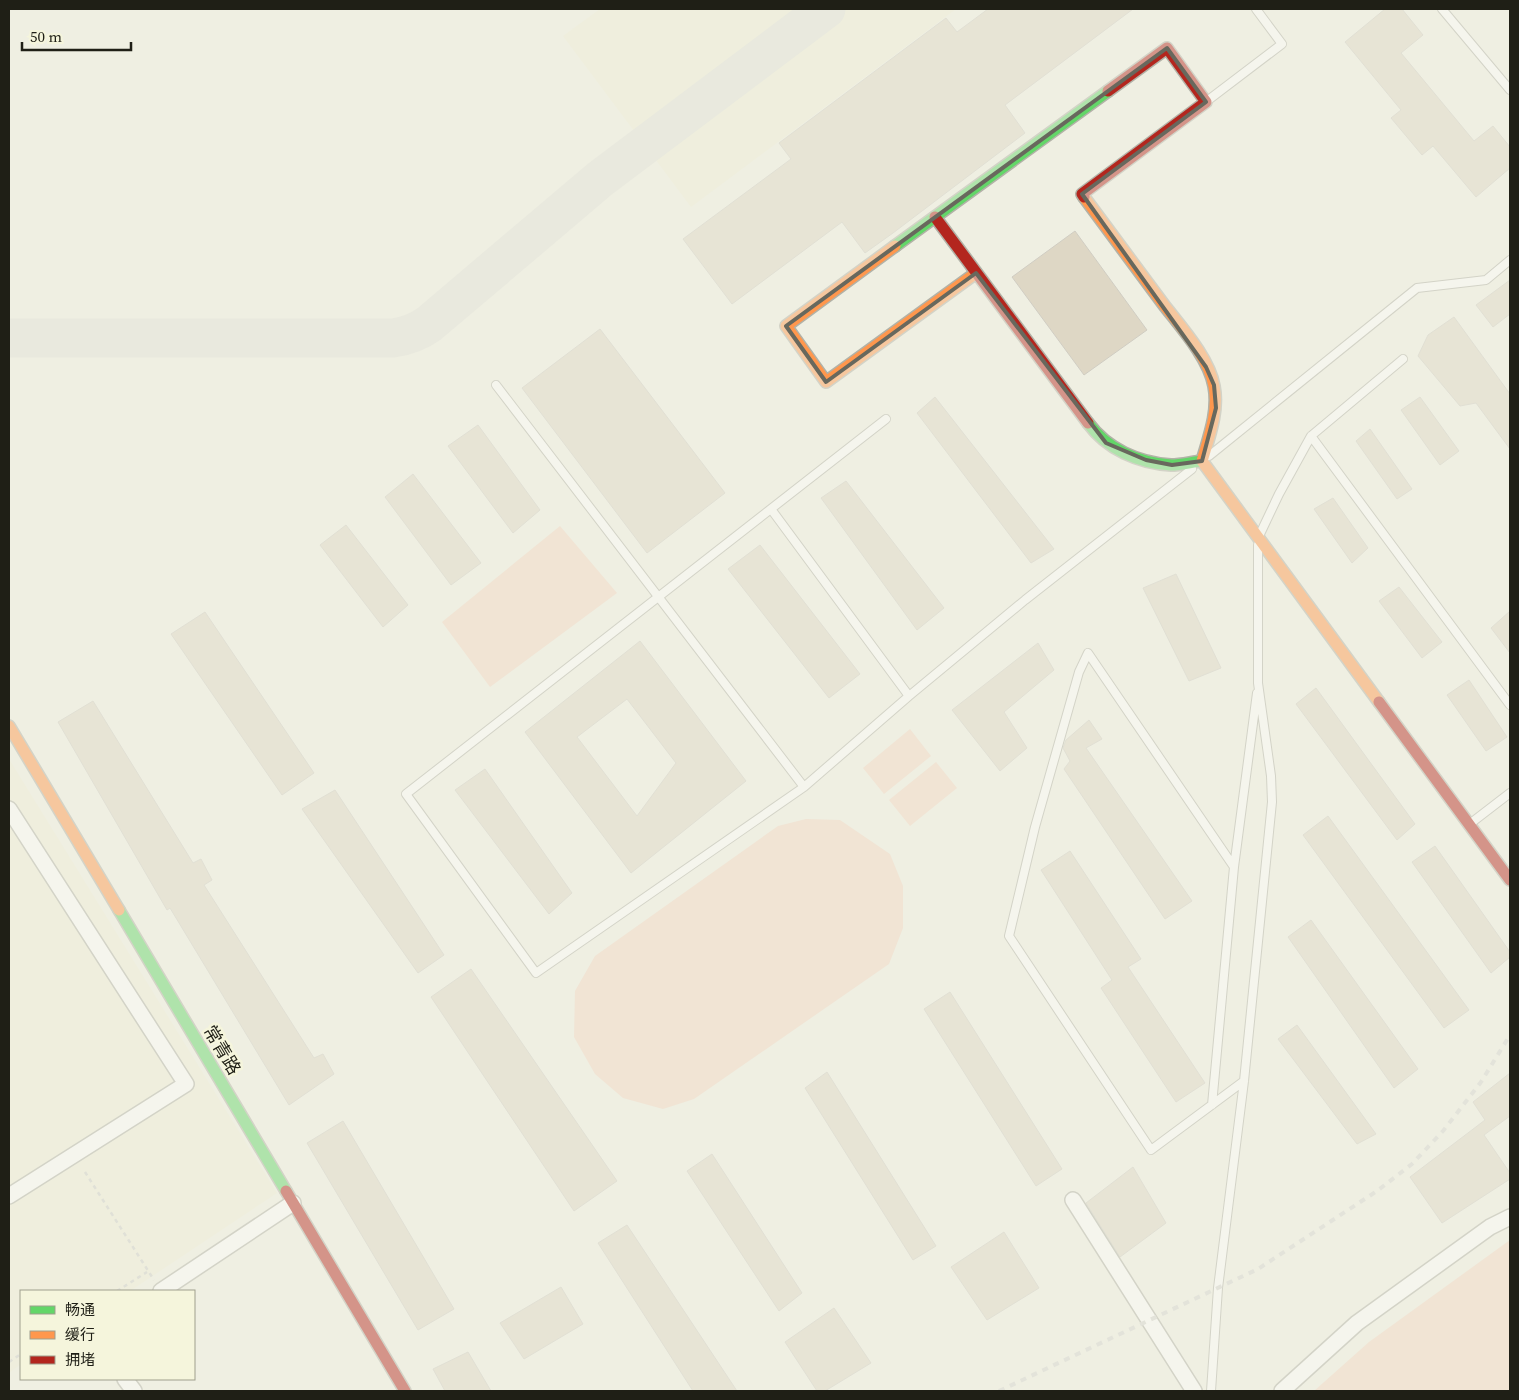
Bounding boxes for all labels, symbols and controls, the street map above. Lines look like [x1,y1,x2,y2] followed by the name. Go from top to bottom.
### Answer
[22,20,131,52] scale bar
[30,26,62,47] text: 50 m
[198,1020,247,1079] street label: 常青路
[20,1290,195,1380] legend
[65,1299,95,1320] text: 畅通
[65,1324,95,1345] text: 缓行
[65,1349,95,1370] text: 拥堵

